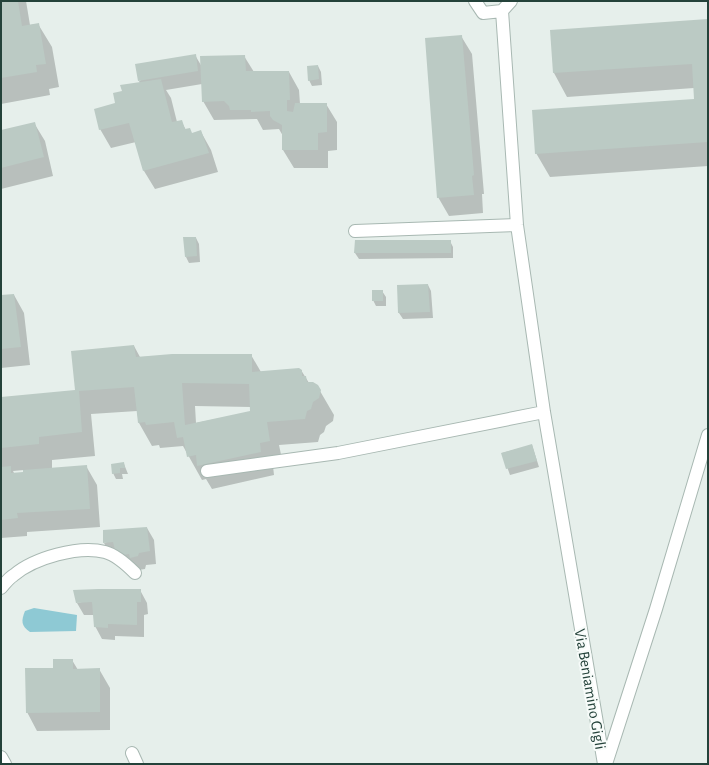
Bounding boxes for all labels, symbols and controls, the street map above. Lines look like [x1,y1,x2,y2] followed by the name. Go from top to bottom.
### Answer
[571,627,609,751] street label: Via Beniamino Gigli

